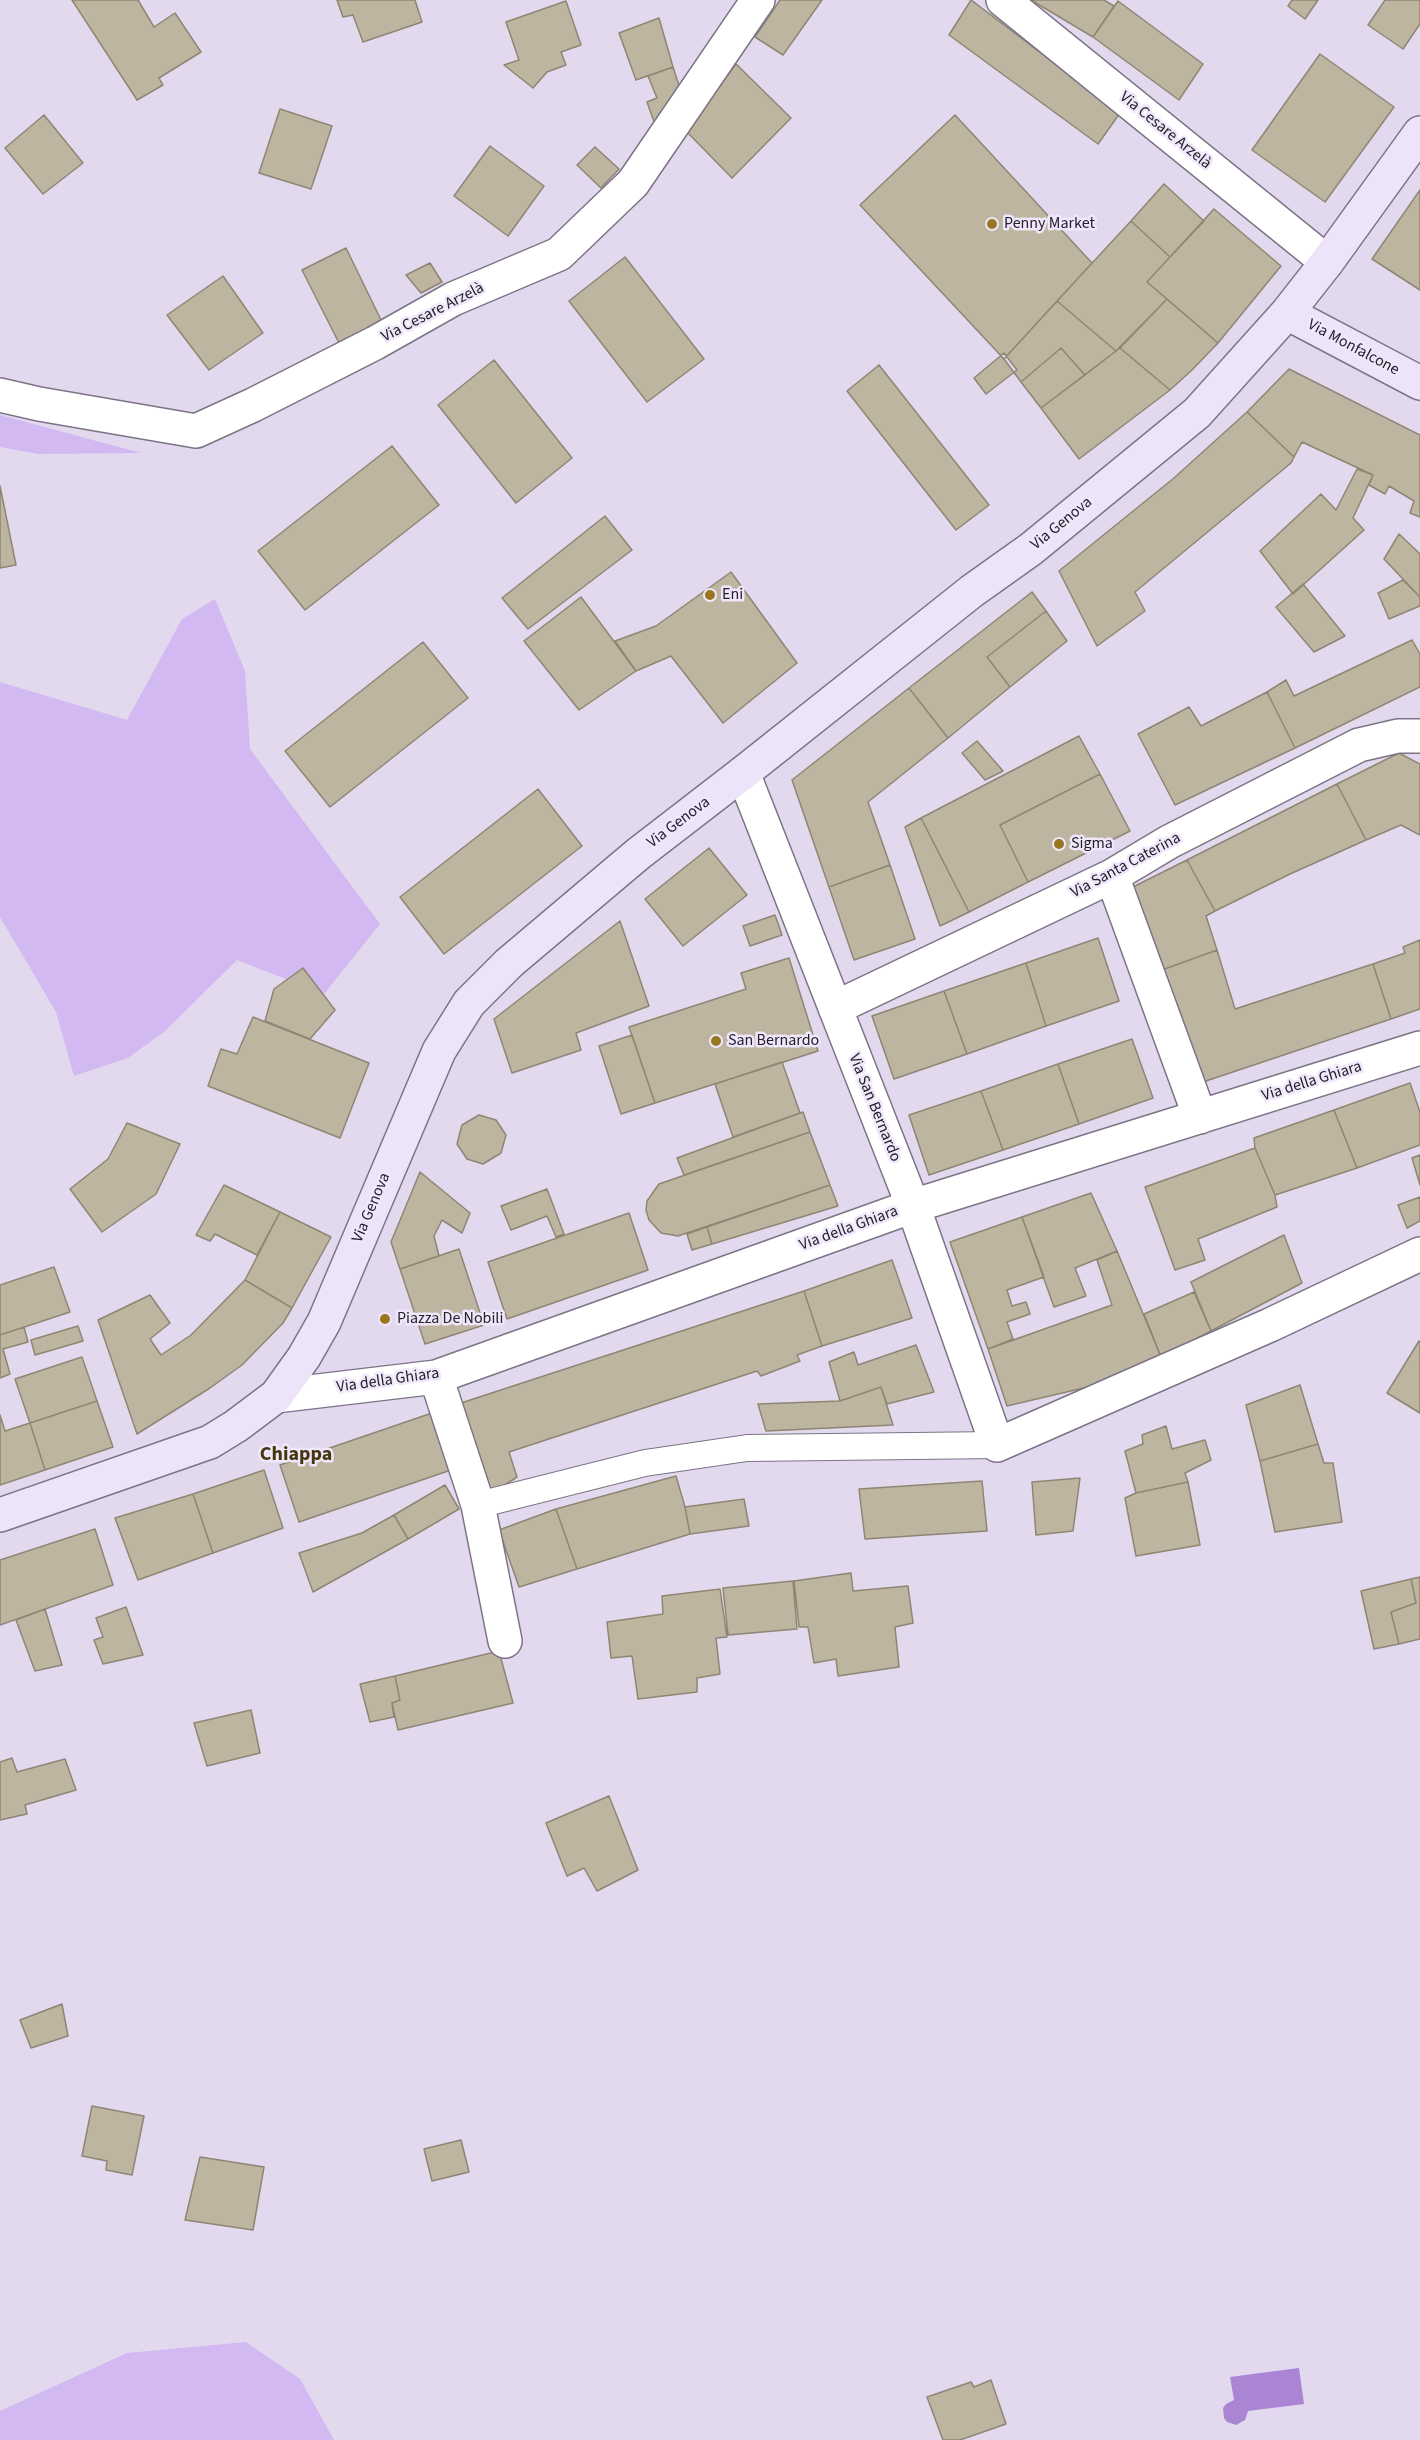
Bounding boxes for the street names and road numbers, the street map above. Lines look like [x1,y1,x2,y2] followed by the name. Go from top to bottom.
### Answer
[1115,88,1215,174] street label: Via Cesare Arzelà
[378,279,488,347] street label: Via Cesare Arzelà
[1304,316,1402,380] street label: Via Monfalcone
[1027,493,1097,555] street label: Via Genova
[644,793,714,853] street label: Via Genova
[1068,829,1184,903] street label: Via Santa Caterina
[844,1051,904,1165] street label: Via San Bernardo
[1260,1058,1364,1106] street label: Via della Ghiara
[349,1170,395,1246] street label: Via Genova
[797,1202,901,1256] street label: Via della Ghiara
[335,1364,441,1398] street label: Via della Ghiara

